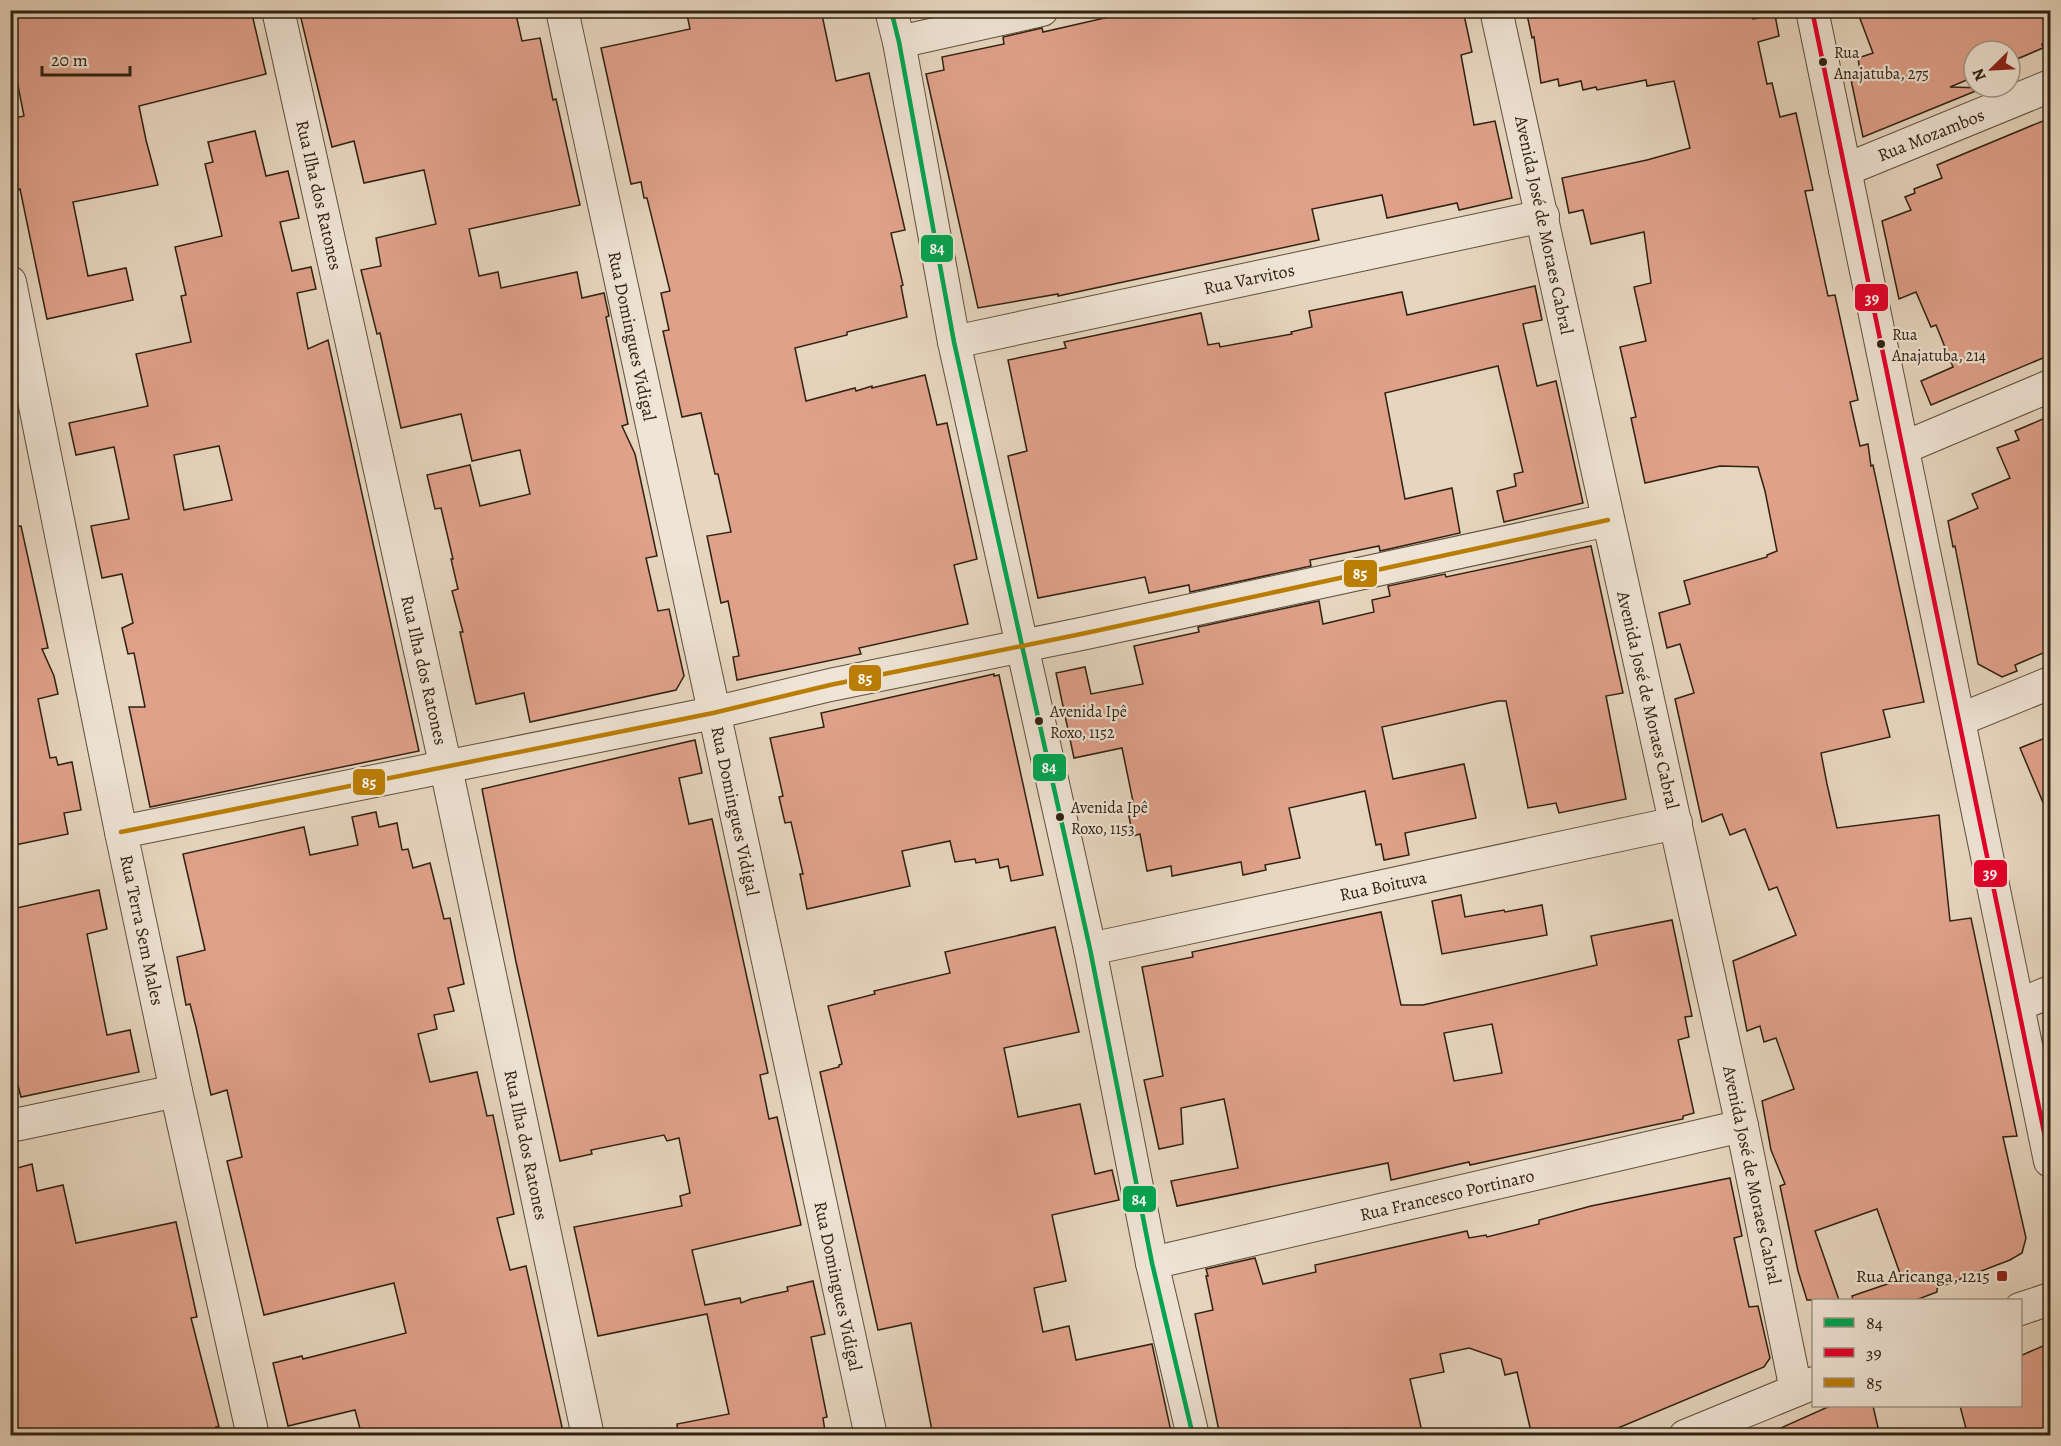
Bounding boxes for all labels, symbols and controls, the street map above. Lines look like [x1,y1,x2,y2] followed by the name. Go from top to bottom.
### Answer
[42,39,130,77] scale bar
[1962,39,2022,99] north arrow
[1833,42,1929,85] place label: Rua Anajatuba, 275
[51,48,88,72] text: 20 m
[1817,56,1829,68] marker: Rua Anajatuba, 275
[1967,65,1992,84] text: N
[1874,103,1988,167] street label: Rua Mozambos
[1509,113,1579,337] street label: Avenida José de Moraes Cabral
[290,118,348,272] street label: Rua Ilha dos Ratones
[920,234,954,263] line badge: 84
[929,238,945,260] text: 84
[602,249,662,424] street label: Rua Domingues Vidigal
[1201,258,1297,300] street label: Rua Varvitos
[1854,283,1889,312] line badge: 39
[1865,288,1879,310] text: 39
[1891,324,1986,367] place label: Rua Anajatuba, 214
[1875,338,1887,350] marker: Rua Anajatuba, 214
[1343,559,1378,588] line badge: 85
[1353,563,1367,585] text: 85
[1611,588,1685,812] street label: Avenida José de Moraes Cabral
[395,593,453,747] street label: Rua Ilha dos Ratones
[848,664,882,692] line badge: 85
[858,668,872,690] text: 85
[1049,701,1127,744] place label: Avenida Ipê Roxo, 1152
[1033,715,1045,727] marker: Avenida Ipê Roxo, 1152
[705,724,765,899] street label: Rua Domingues Vidigal
[1032,753,1067,782] line badge: 84
[1041,757,1057,779] text: 84
[352,768,386,796] line badge: 85
[362,772,376,794] text: 85
[1070,797,1148,840] place label: Avenida Ipê Roxo, 1153
[1054,811,1066,823] marker: Avenida Ipê Roxo, 1153
[114,852,170,1008] street label: Rua Terra Sem Males
[1973,859,2008,888] line badge: 39
[1983,863,1997,885] text: 39
[1337,865,1429,907] street label: Rua Boituva
[1717,1063,1787,1287] street label: Avenida José de Moraes Cabral
[498,1068,554,1222] street label: Rua Ilha dos Ratones
[1357,1163,1537,1227] street label: Rua Francesco Portinaro
[1122,1185,1157,1213] line badge: 84
[1131,1189,1147,1211] text: 84
[808,1199,868,1374] street label: Rua Domingues Vidigal
[1856,1264,1990,1288] place label: Rua Aricanga, 1215
[1995,1269,2009,1283] marker: Rua Aricanga, 1215
[1812,1299,2022,1407] legend
[1866,1311,1883,1335] text: 84
[1866,1341,1882,1365] text: 39
[1866,1371,1882,1395] text: 85

